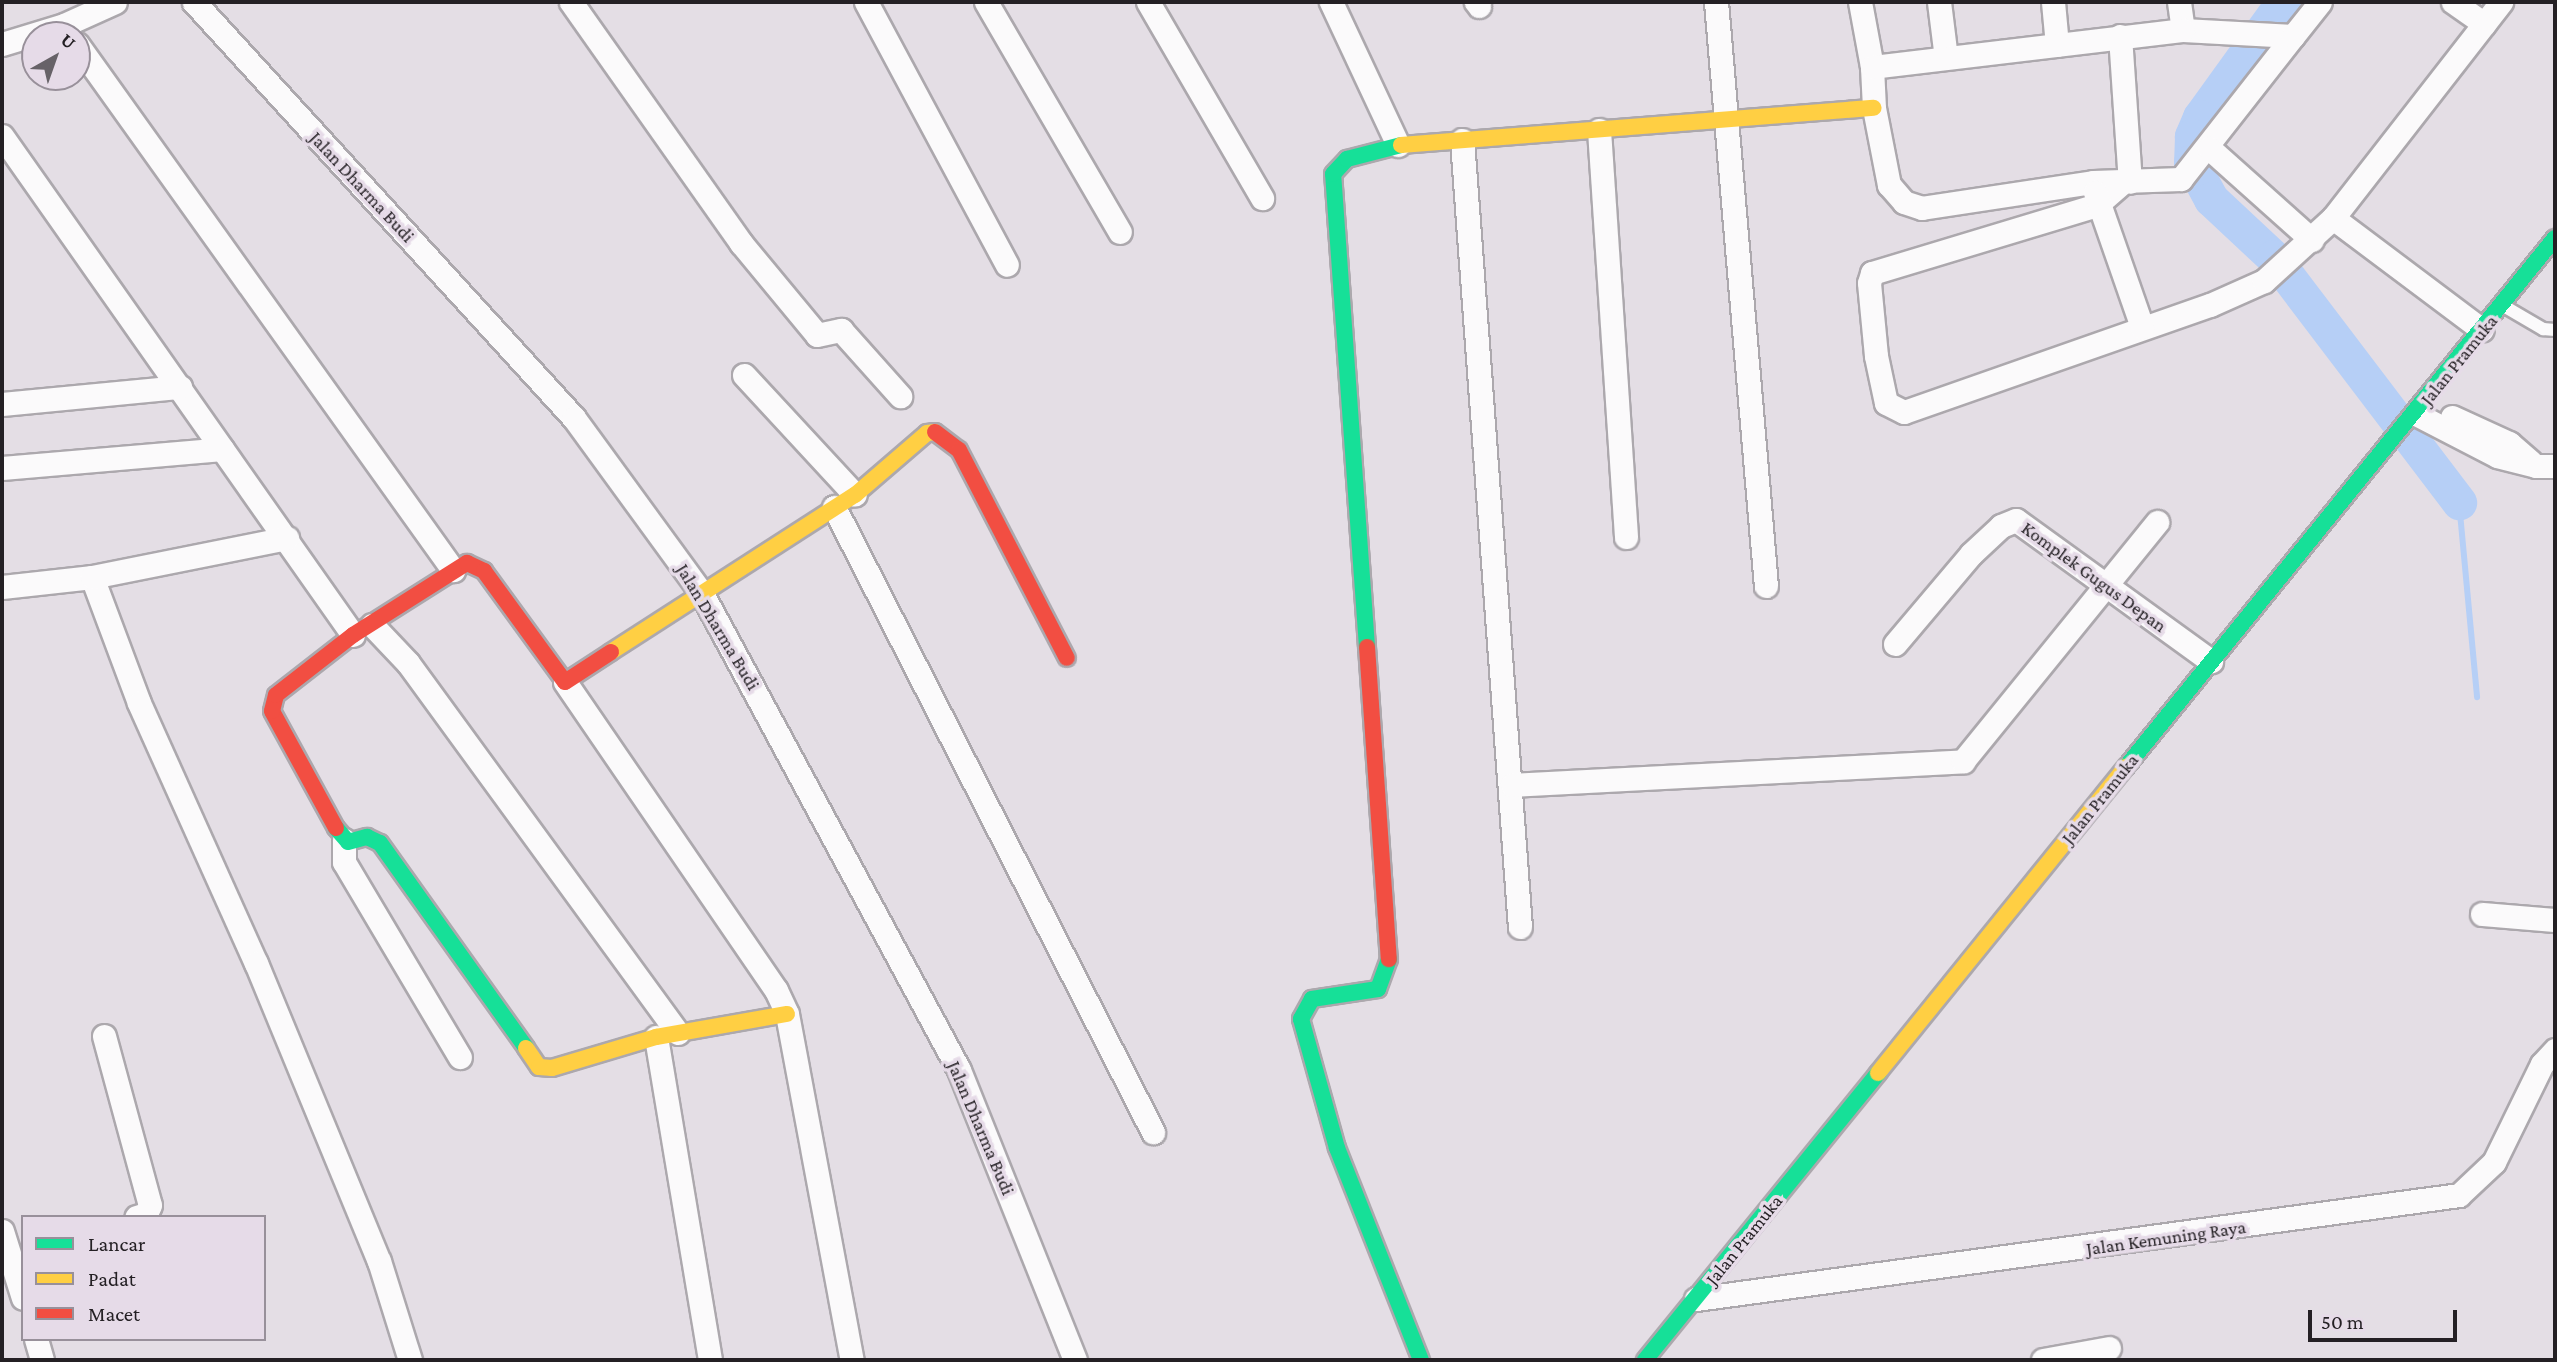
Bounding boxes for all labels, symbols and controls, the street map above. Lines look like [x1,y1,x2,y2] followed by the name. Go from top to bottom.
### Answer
[21,21,91,91] north arrow
[57,29,80,53] text: U
[305,127,419,247] street label: Jalan Dharma Budi
[2416,310,2502,410] street label: Jalan Pramuka
[2017,517,2171,637] street label: Komplek Gugus Depan
[671,560,765,694] street label: Jalan Dharma Budi
[2057,749,2143,849] street label: Jalan Pramuka
[942,1058,1020,1198] street label: Jalan Dharma Budi
[1701,1190,1787,1290] street label: Jalan Pramuka
[21,1215,266,1341] legend
[2085,1216,2247,1260] street label: Jalan Kemuning Raya
[88,1232,145,1256] text: Lancar
[88,1267,136,1291] text: Padat
[2312,1296,2461,1340] scale bar
[88,1302,140,1326] text: Macet
[2321,1310,2364,1334] text: 50 m

